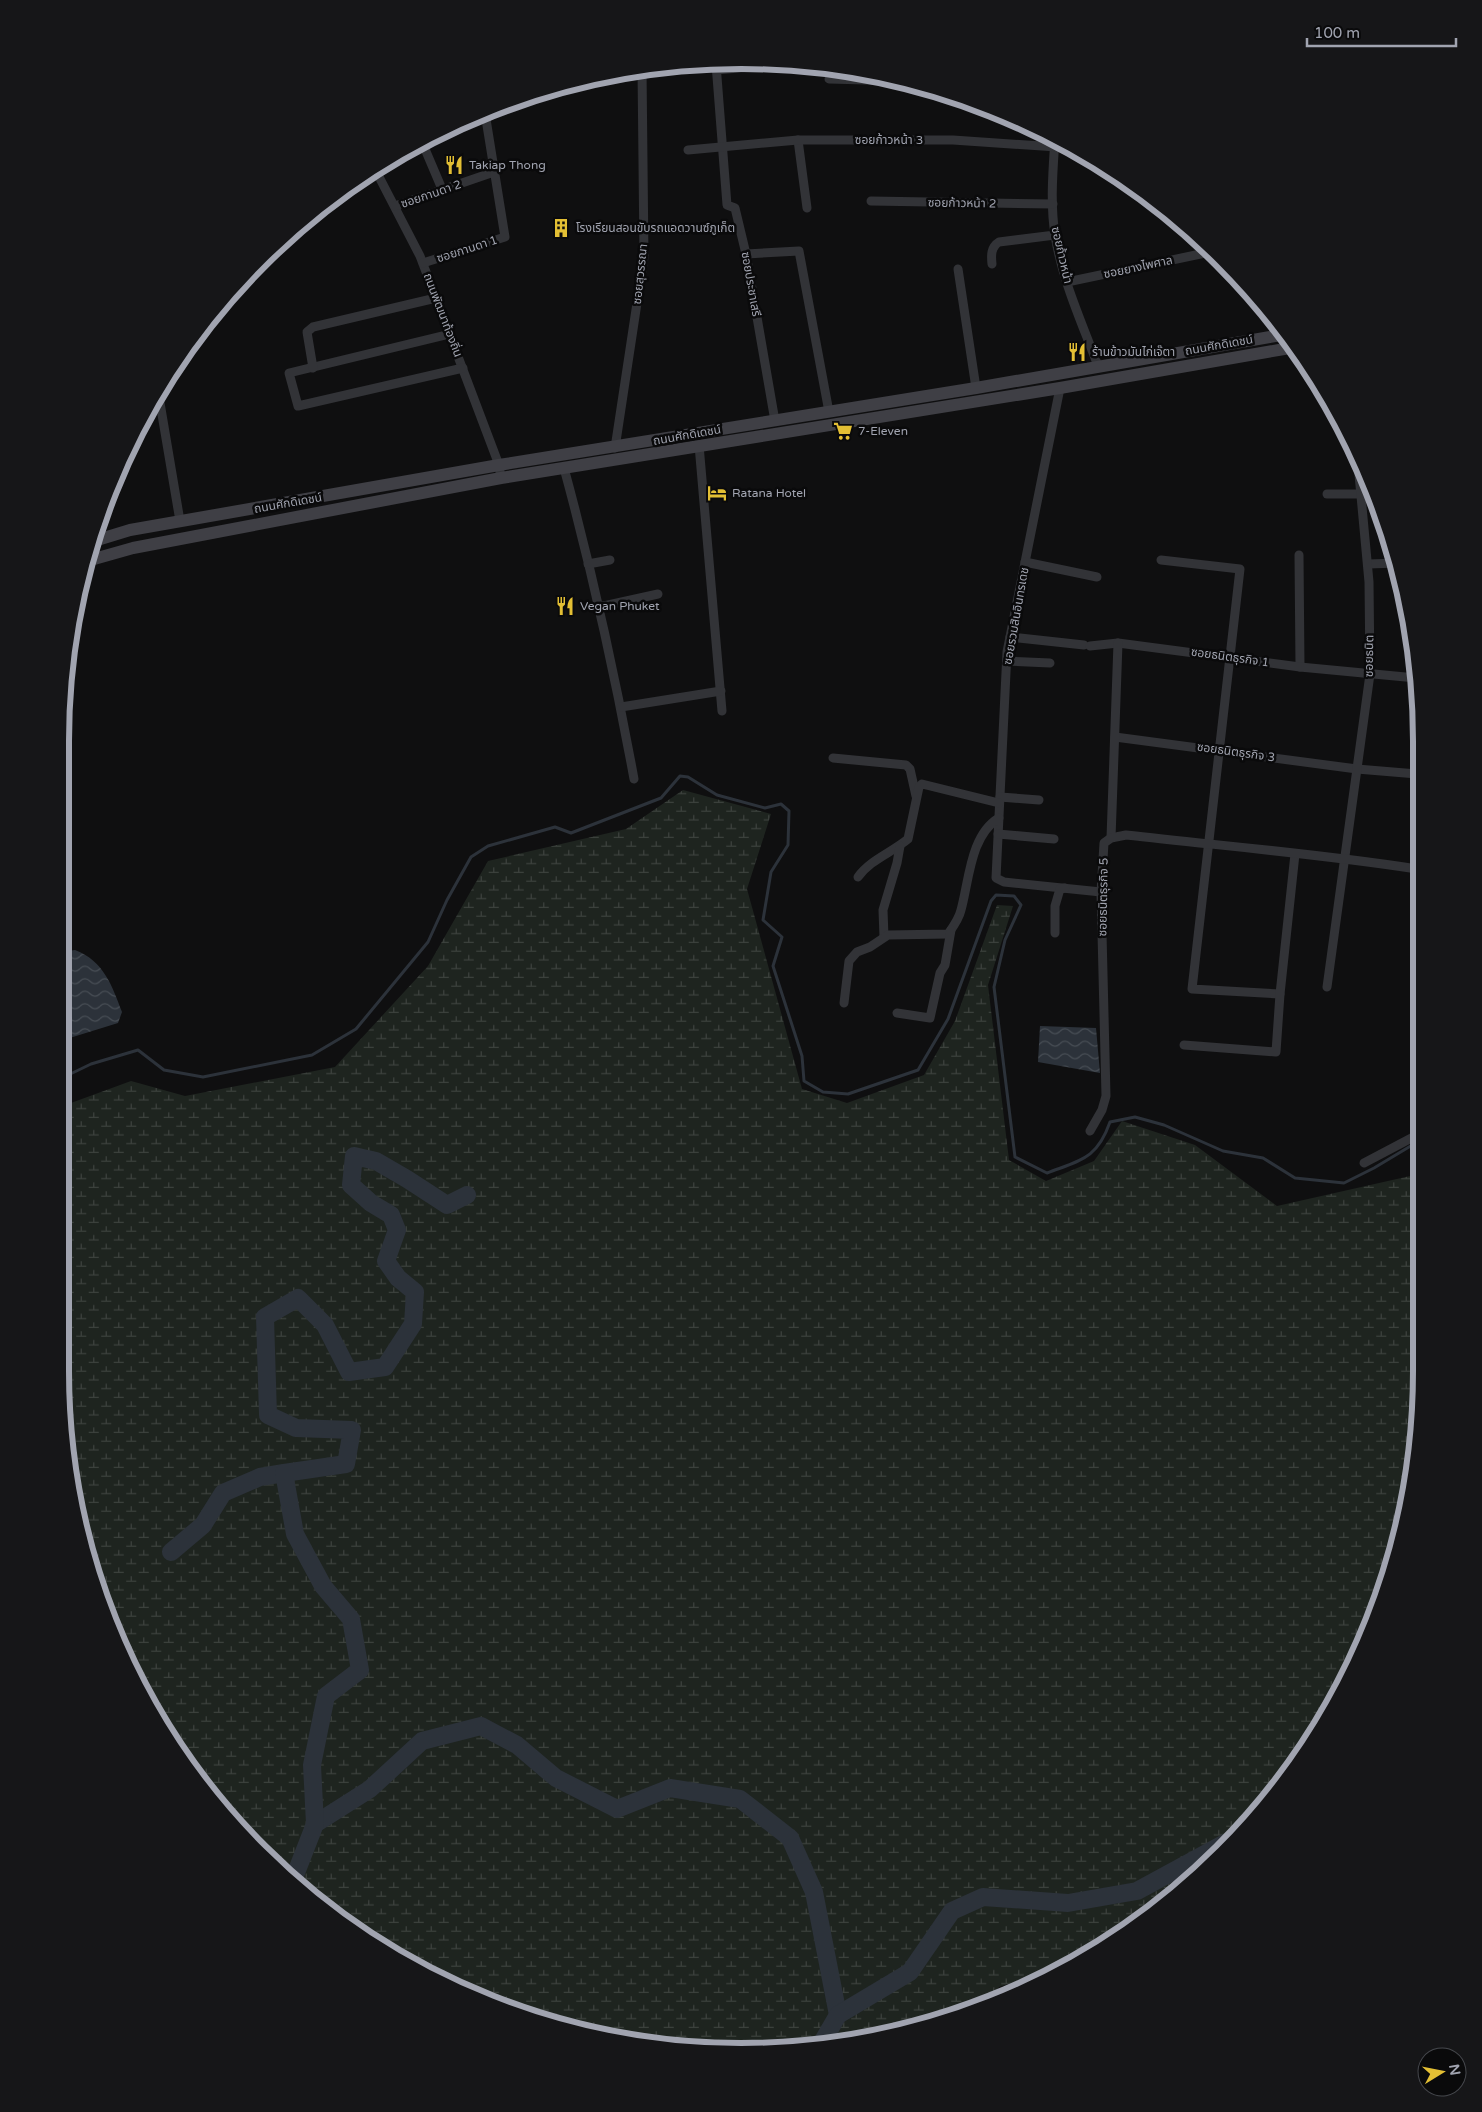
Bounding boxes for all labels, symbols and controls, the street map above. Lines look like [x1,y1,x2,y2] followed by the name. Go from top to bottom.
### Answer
[1307,15,1456,47] scale bar
[1314,24,1360,42] text: 100 m
[855,133,923,147] street label: ซอยก้าวหน้า 3
[443,154,465,176] restaurant icon: Takiap Thong
[469,158,546,172] place label: Takiap Thong
[399,177,463,211] street label: ซอยกานดา 2
[928,195,996,211] street label: ซอยก้าวหน้า 2
[550,217,572,239] building icon: โรงเรียนสอนขับรถแอดวานซ์ภูเก็ต
[576,221,735,235] place label: โรงเรียนสอนขับรถแอดวานซ์ภูเก็ต
[1049,225,1075,285] street label: ซอยก้าวหน้า
[435,233,499,265] street label: ซอยกานดา 1
[630,243,650,305] street label: ซอยสุวรรณา
[738,251,764,318] street label: ซอยประชาเสรี
[1102,253,1174,281] street label: ซอยยางไพศาล
[421,271,467,359] street label: ถนนพัฒนาท้องถิ่น
[1184,332,1254,358] street label: ถนนศักดิเดชน์
[1066,341,1088,363] restaurant icon: ร้านข้าวมันไก่เจ๊ตา
[1092,345,1175,359] place label: ร้านข้าวมันไก่เจ๊ตา
[832,420,854,442] supermarket icon: 7-Eleven
[652,422,722,448] street label: ถนนศักดิเดชน์
[858,424,908,438] place label: 7-Eleven
[706,482,728,504] hotel icon: Ratana Hotel
[732,486,806,500] place label: Ratana Hotel
[253,490,323,516] street label: ถนนศักดิเดชน์
[1001,566,1031,666] street label: ซอยรวมสินอินทรเดช
[554,595,576,617] restaurant icon: Vegan Phuket
[580,599,660,613] place label: Vegan Phuket
[1362,635,1376,677] street label: ซอยธนิต
[1190,645,1270,669] street label: ซอยธนิตธุรกิจ 1
[1196,740,1276,764] street label: ซอยธนิตธุรกิจ 3
[1095,857,1111,937] street label: ซอยธนิตธุรกิจ 5
[1417,2047,1467,2097] north arrow
[1445,2063,1464,2077] text: N

